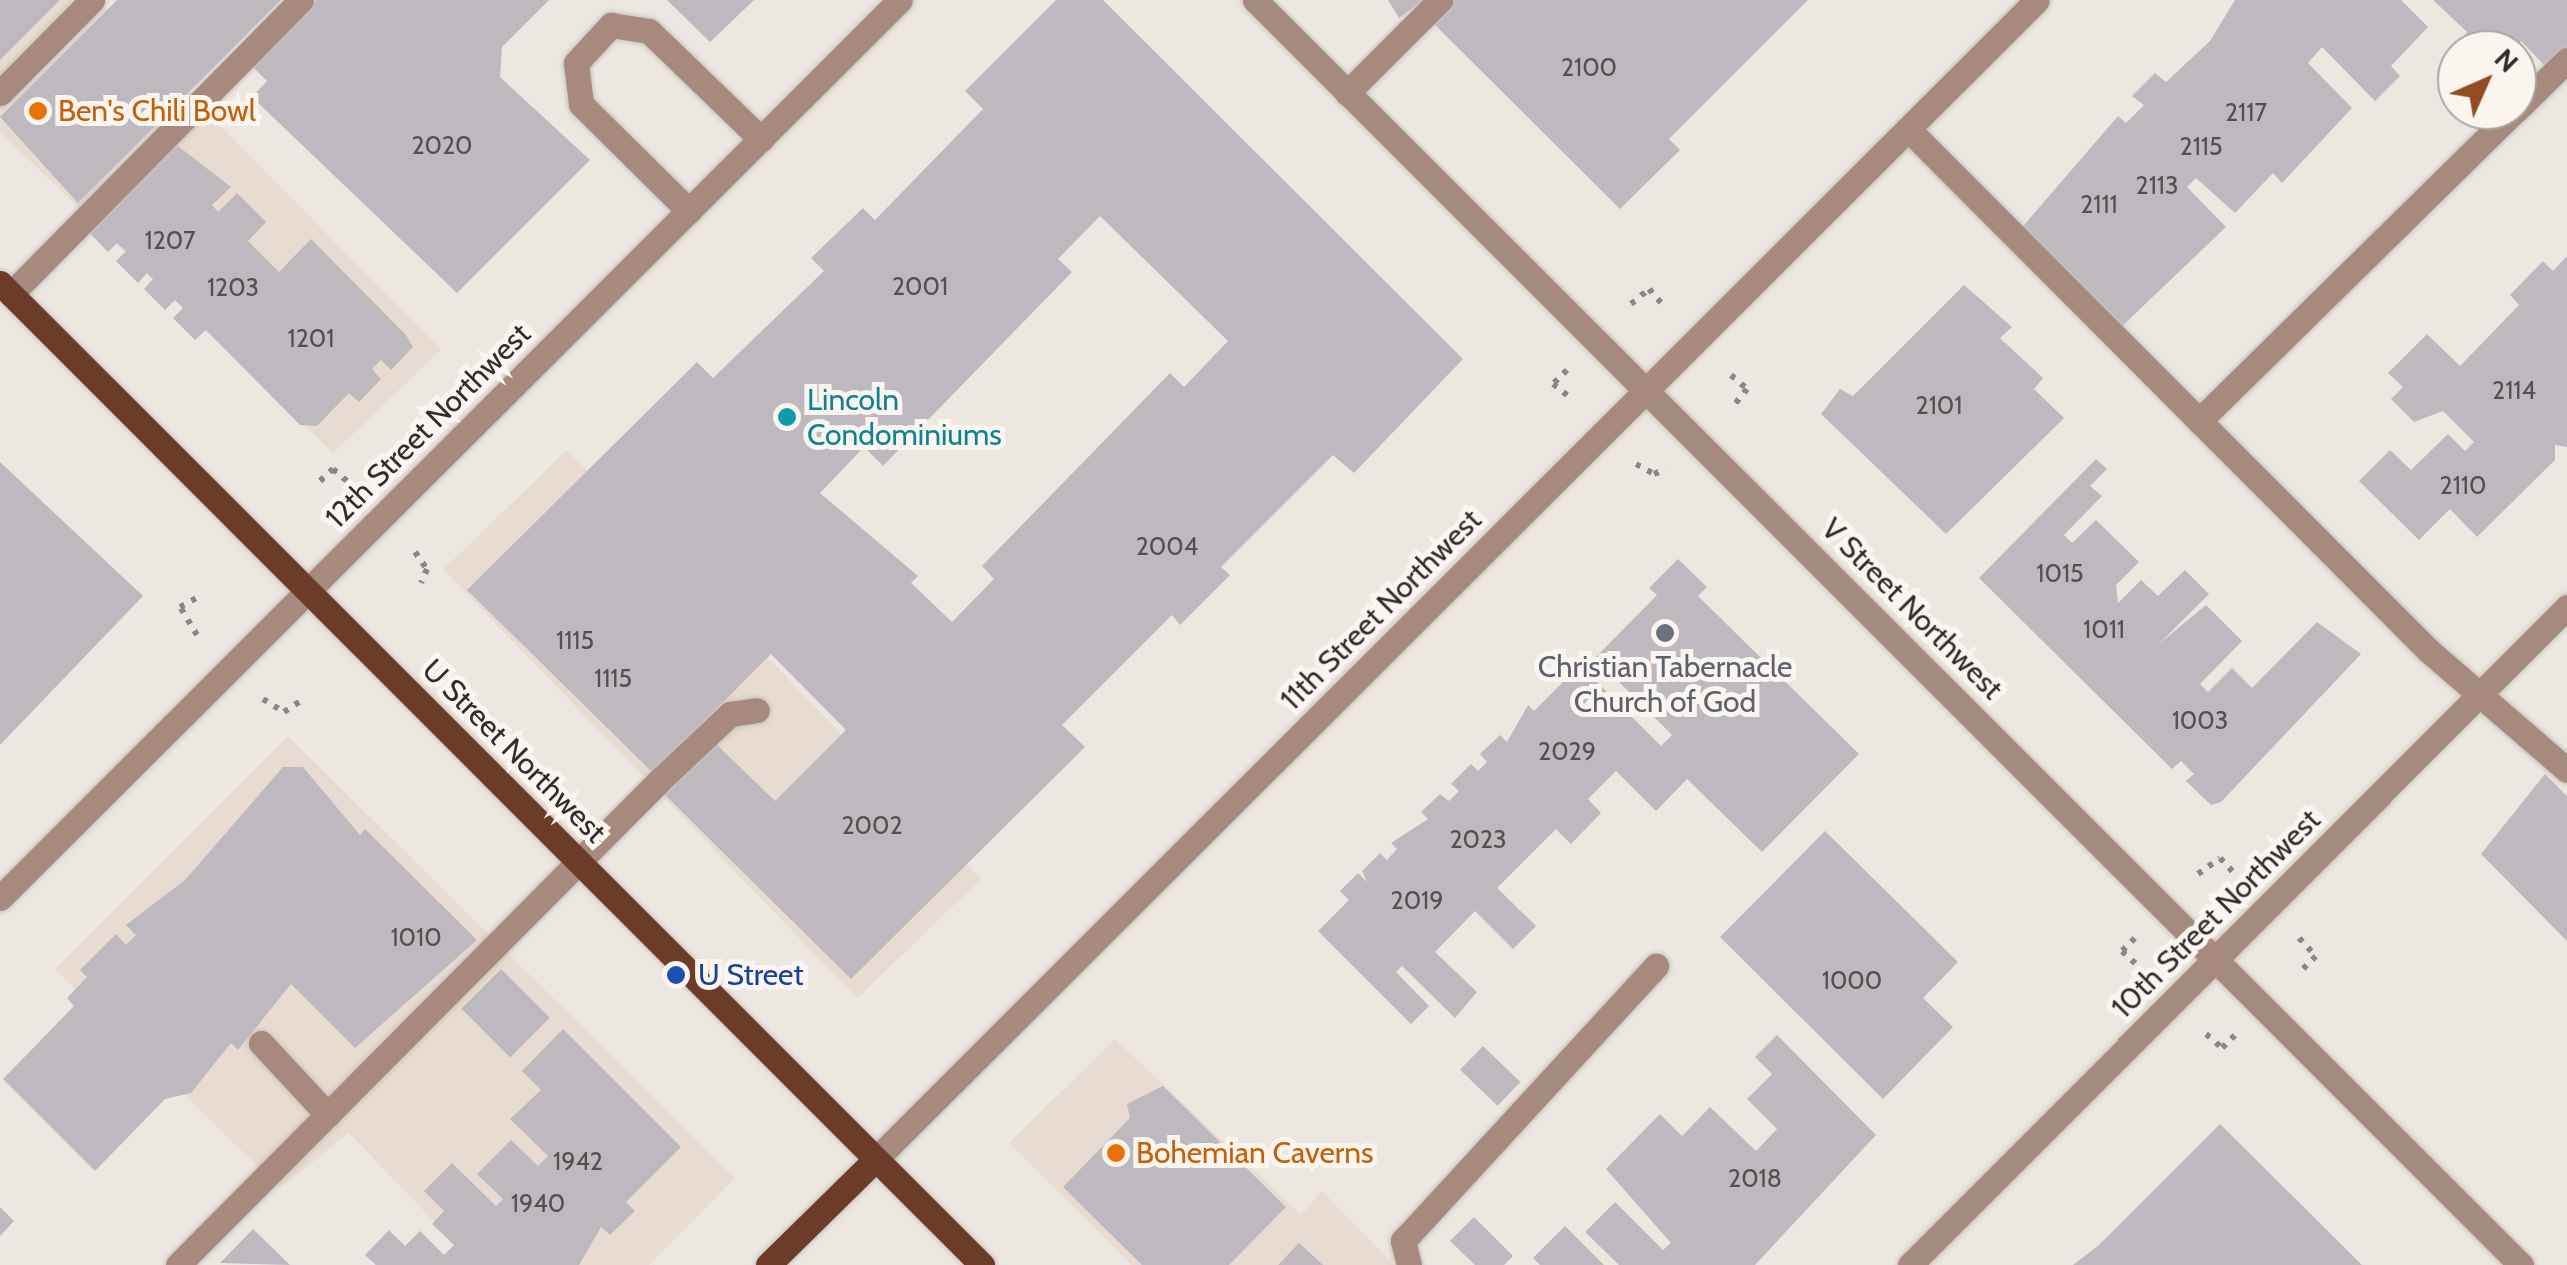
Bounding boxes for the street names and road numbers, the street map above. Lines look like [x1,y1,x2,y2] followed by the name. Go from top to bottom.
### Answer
[318,316,538,536] street label: 12th Street Northwest
[1273,502,1489,718] street label: 11th Street Northwest
[1814,511,2010,707] street label: V Street Northwest
[415,652,613,850] street label: U Street Northwest
[2104,802,2328,1026] street label: 10th Street Northwest

